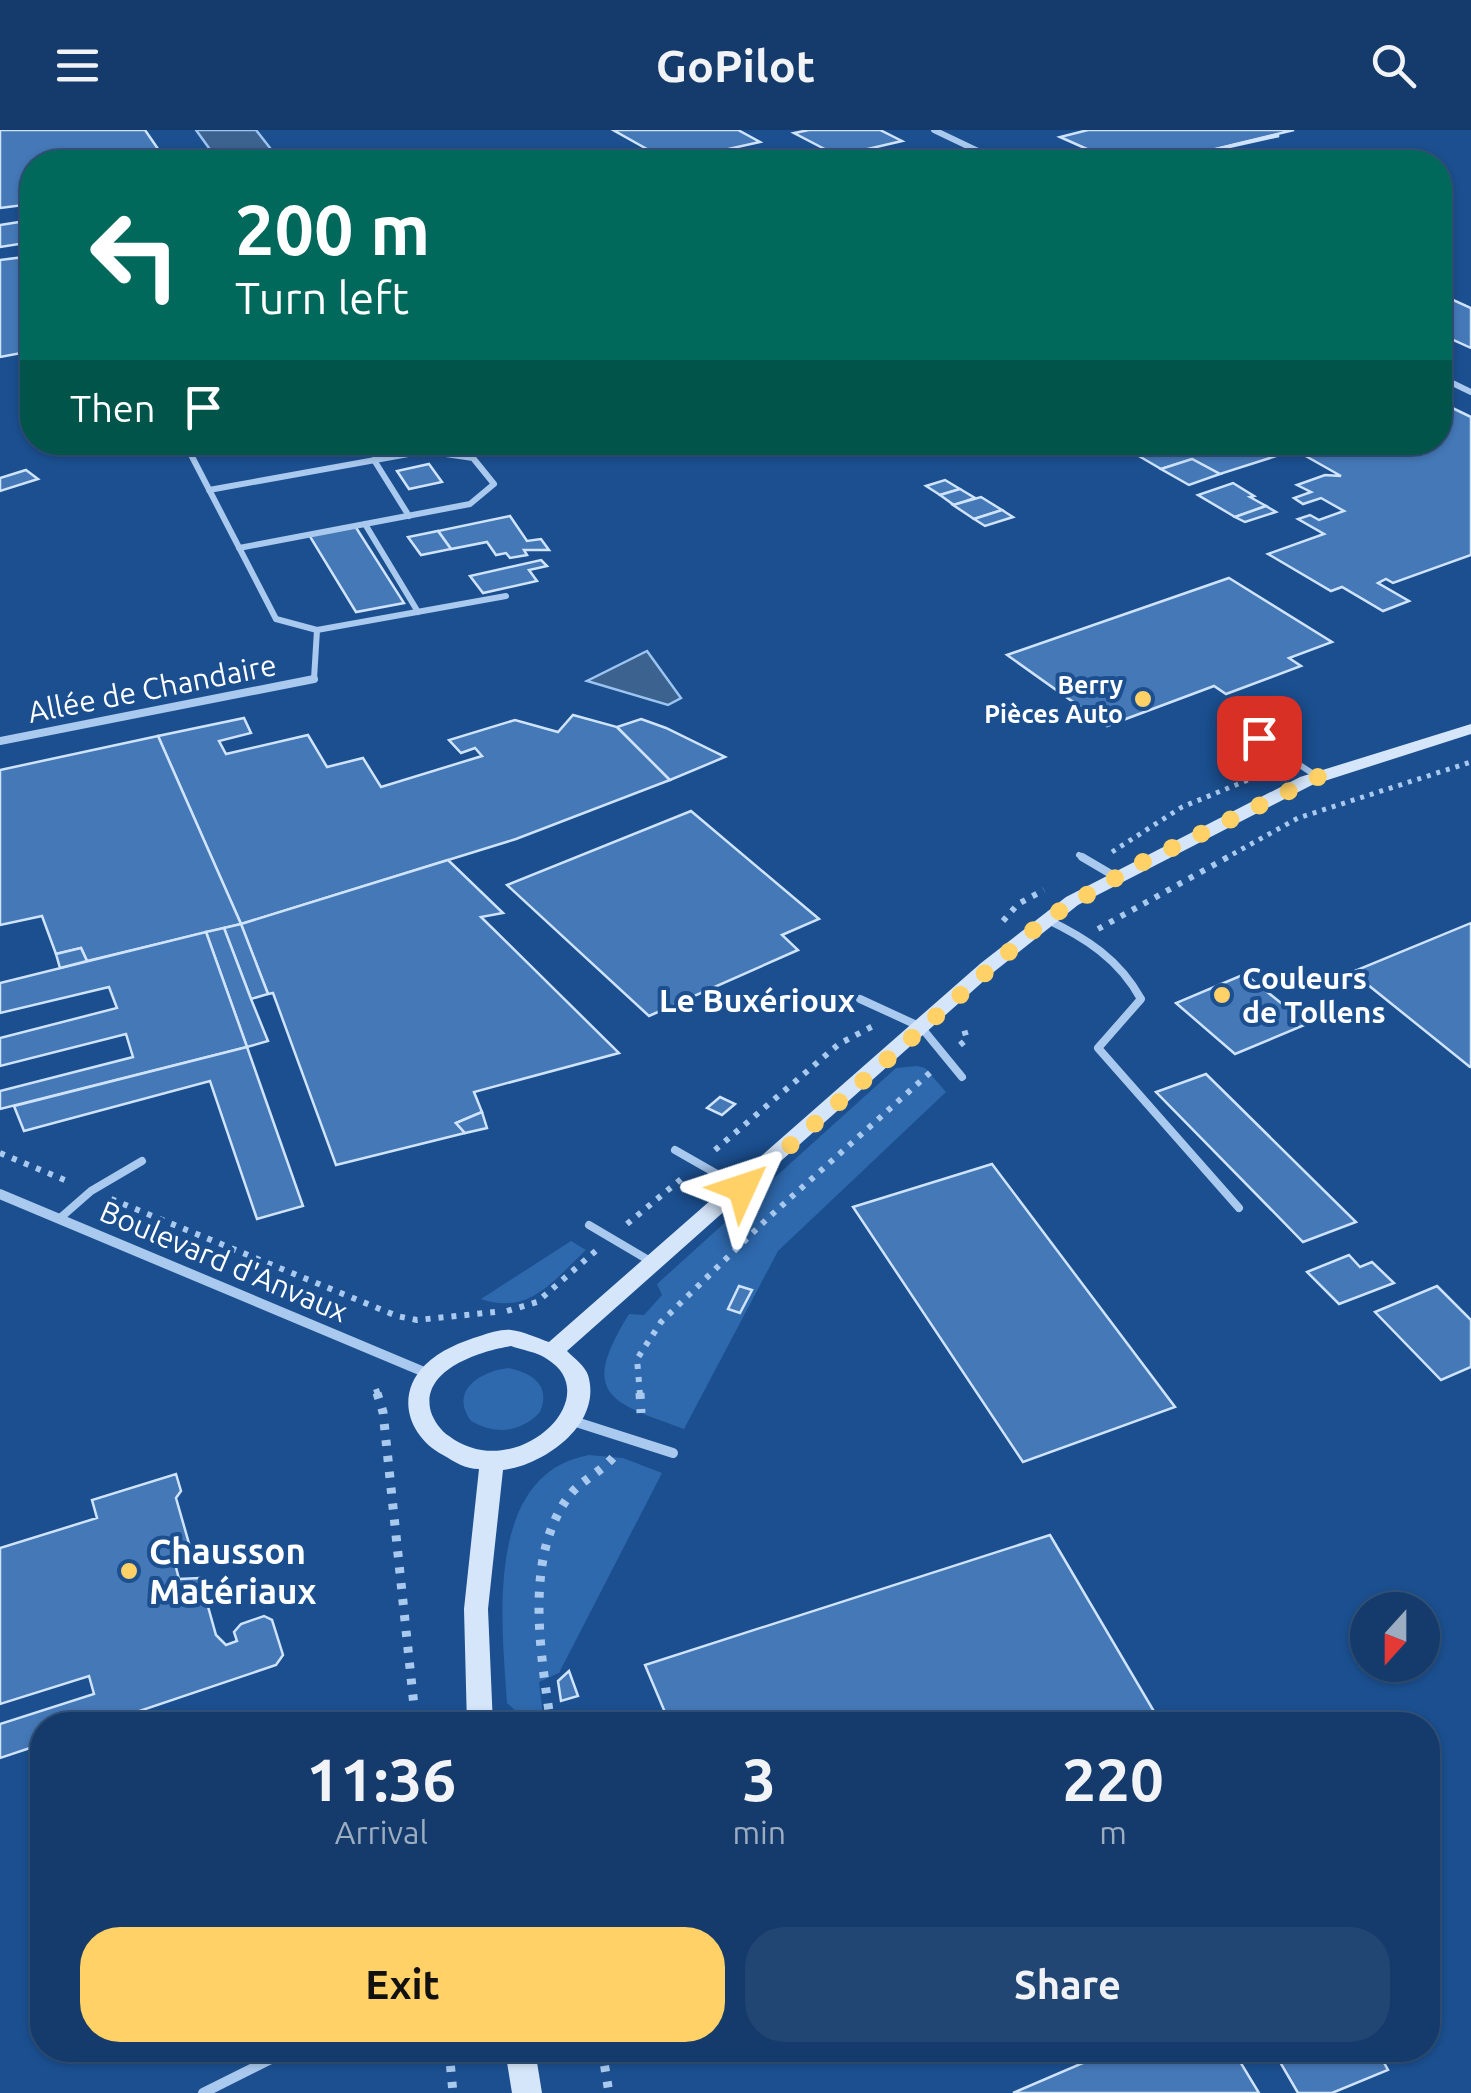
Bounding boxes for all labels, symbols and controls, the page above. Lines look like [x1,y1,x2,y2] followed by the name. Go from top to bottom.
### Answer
[50,38,105,93] icon: menu
[1366,38,1421,93] icon: search
[656,40,815,91] text: GoPilot
[70,190,200,320] icon: left
[235,190,430,268] text: 200 m
[235,272,409,323] text: Turn left
[176,380,231,435] icon: arrive
[70,387,156,429] text: Then
[25,647,279,729] street label: Allée de Chandaire
[984,671,1123,728] place label: Berry Pièces Auto
[1132,688,1154,710] marker: Berry Pièces Auto
[1217,696,1302,781] pin
[1232,711,1287,766] icon: arrive
[1242,961,1386,1029] place label: Couleurs de Tollens
[659,982,855,1018] district label: Le Buxérioux
[1211,984,1233,1006] marker: Couleurs de Tollens
[690,1136,794,1240] position arrow
[95,1193,353,1329] street label: Boulevard d'Anvaux
[149,1531,316,1611] place label: Chausson Matériaux
[118,1560,140,1582] marker: Chausson Matériaux
[1350,1592,1440,1682] north arrow
[1350,1592,1440,1682] map controls
[306,1745,456,1812] text: 11:36
[742,1745,776,1812] text: 3
[1062,1745,1164,1812] text: 220
[335,1814,428,1850] text: Arrival
[732,1814,786,1850] text: min
[1099,1814,1127,1850] text: m
[80,1927,725,2042] button: Exit
[745,1927,1390,2042] button: Share

